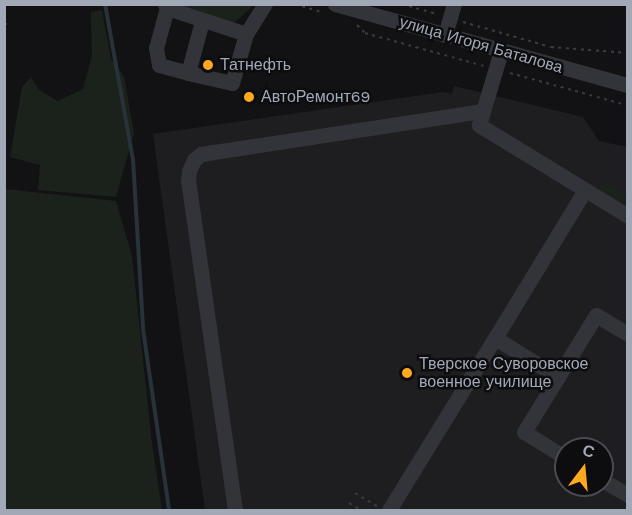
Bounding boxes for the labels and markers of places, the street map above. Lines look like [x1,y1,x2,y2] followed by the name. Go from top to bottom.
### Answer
[220,55,291,75] place label: Татнефть
[201,58,215,72] marker: Татнефть
[261,87,370,107] place label: АвтоРемонт69
[242,90,256,104] marker: АвтоРемонт69
[419,354,588,392] place label: Тверское Суворовское военное училище
[400,366,414,380] marker: Тверское Суворовское военное училище

